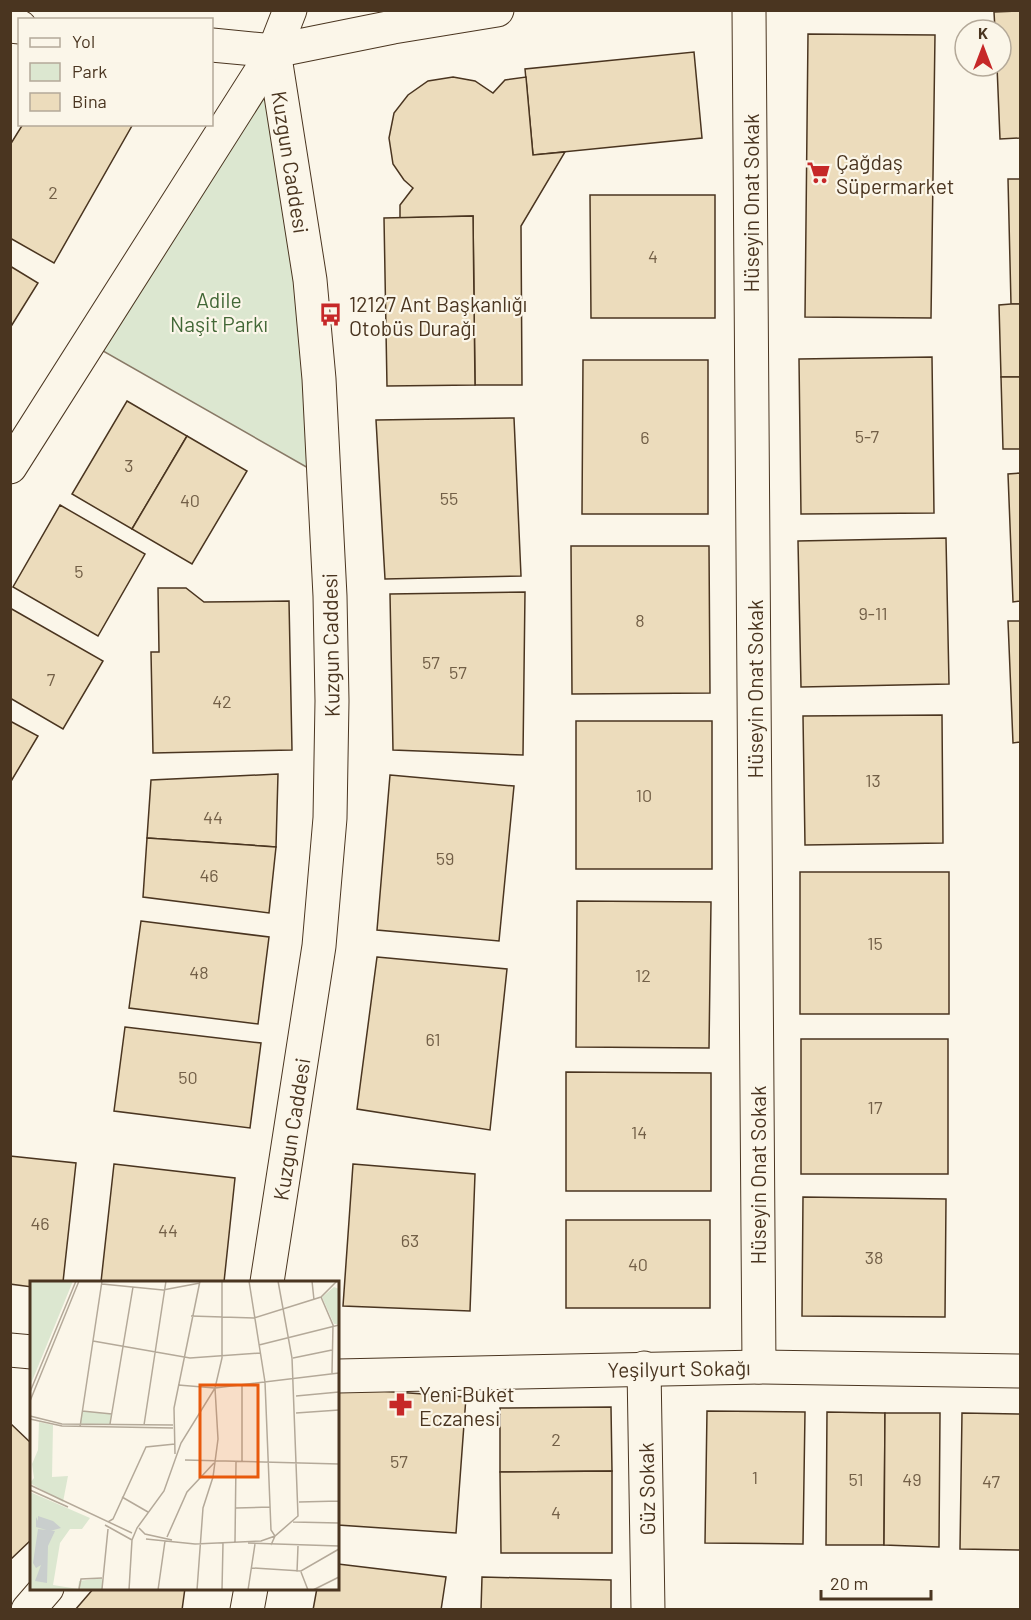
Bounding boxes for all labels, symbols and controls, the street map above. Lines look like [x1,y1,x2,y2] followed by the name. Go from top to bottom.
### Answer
[18,18,213,126] legend
[953,18,1013,78] north arrow
[978,23,988,42] text: K
[72,30,95,52] text: Yol
[72,60,107,82] text: Park
[267,89,315,235] street label: Kuzgun Caddesi
[72,90,107,112] text: Bina
[738,114,763,292] street label: Hüseyin Onat Sokak
[836,149,954,198] place label: Çağdaş Süpermarket
[805,160,831,186] supermarket icon: Çağdaş Süpermarket
[48,181,58,203] house number: 2
[648,245,658,267] house number: 4
[170,287,268,336] park label: Adile Naşit Parkı
[349,291,527,340] place label: 12127 Ant Başkanlığı Otobüs Durağı
[318,302,344,328] bus stop icon: 12127 Ant Başkanlığı Otobüs Durağı
[855,425,880,447] house number: 5-7
[640,426,650,448] house number: 6
[124,454,134,476] house number: 3
[440,487,458,509] house number: 55
[180,489,200,511] house number: 40
[74,560,84,582] house number: 5
[316,573,344,717] street label: Kuzgun Caddesi
[742,600,767,778] street label: Hüseyin Onat Sokak
[858,602,888,624] house number: 9-11
[635,609,645,631] house number: 8
[422,651,440,673] house number: 57
[449,661,467,683] house number: 57
[47,668,56,690] house number: 7
[212,690,232,712] house number: 42
[865,769,881,791] house number: 13
[636,784,652,806] house number: 10
[203,806,223,828] house number: 44
[436,847,454,869] house number: 59
[199,864,219,886] house number: 46
[867,932,883,954] house number: 15
[189,961,209,983] house number: 48
[635,964,651,986] house number: 12
[425,1028,441,1050] house number: 61
[267,1056,315,1202] street label: Kuzgun Caddesi
[178,1066,198,1088] house number: 50
[745,1086,770,1264] street label: Hüseyin Onat Sokak
[868,1096,883,1118] house number: 17
[631,1121,647,1143] house number: 14
[30,1212,50,1234] house number: 46
[158,1219,178,1241] house number: 44
[401,1229,419,1251] house number: 63
[865,1246,883,1268] house number: 38
[628,1253,648,1275] house number: 40
[30,1281,339,1590] inset map
[607,1354,751,1382] street label: Yeşilyurt Sokağı
[419,1381,515,1430] place label: Yeni Buket Eczanesi
[388,1392,414,1418] pharmacy icon: Yeni Buket Eczanesi
[551,1428,561,1450] house number: 2
[633,1442,659,1536] street label: Güz Sokak
[390,1450,408,1472] house number: 57
[752,1466,758,1488] house number: 1
[848,1468,864,1490] house number: 51
[902,1468,922,1490] house number: 49
[982,1470,1000,1492] house number: 47
[551,1501,561,1523] house number: 4
[821,1563,930,1601] scale bar
[830,1572,868,1594] text: 20 m

